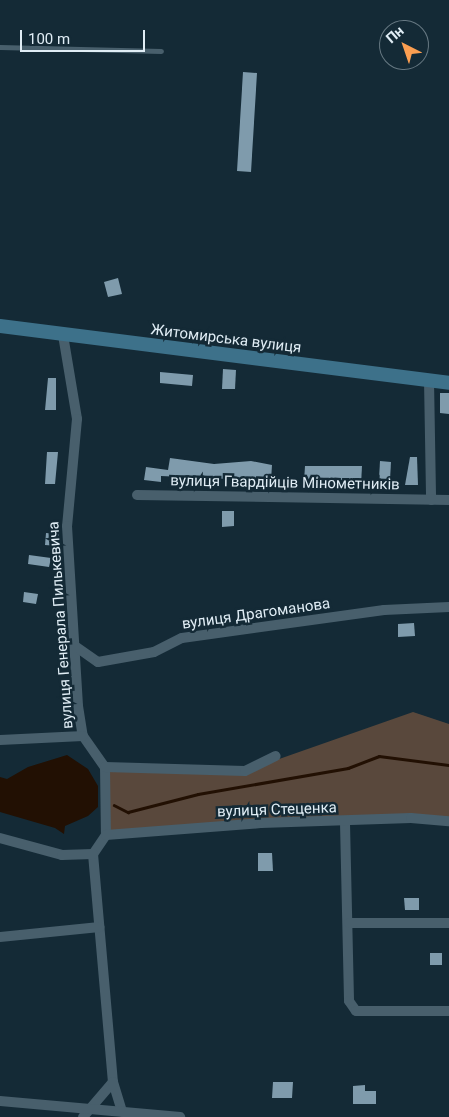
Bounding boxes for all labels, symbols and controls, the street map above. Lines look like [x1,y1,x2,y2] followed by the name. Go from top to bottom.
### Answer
[22,20,148,52] scale bar
[379,20,429,70] north arrow
[383,23,407,46] text: Пн
[28,30,70,48] text: 100 m
[150,321,302,357] street label: Житомирська вулиця
[170,472,400,494] street label: вулиця Гвардійців Мінометників
[45,521,77,729] street label: вулиця Генерала Пилькевича
[181,595,331,633] street label: вулиця Драгоманова
[217,799,337,821] street label: вулиця Стеценка

